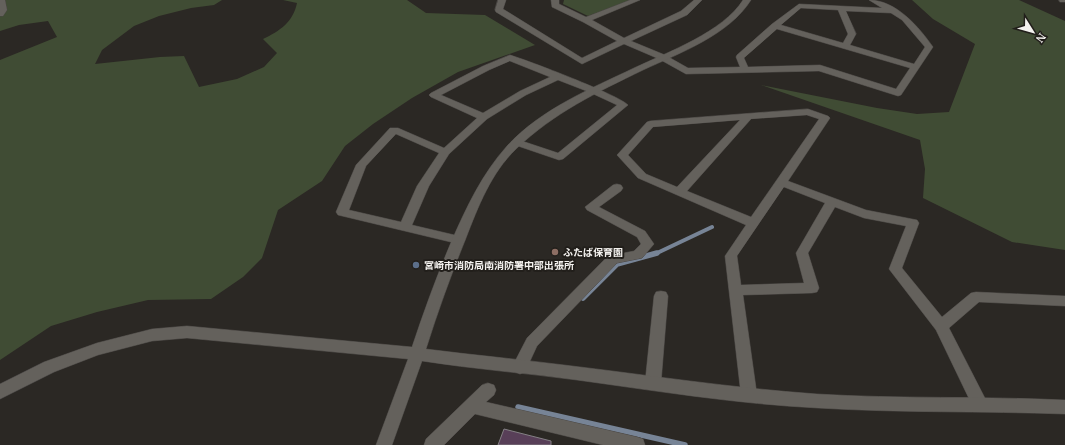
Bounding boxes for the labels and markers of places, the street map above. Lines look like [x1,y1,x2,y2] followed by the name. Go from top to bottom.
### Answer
[563,246,623,259] place label: ふたば保育園
[550,247,560,257] marker: ふたば保育園
[424,259,574,272] place label: 宮崎市消防局南消防署中部出張所
[411,260,421,270] marker: 宮崎市消防局南消防署中部出張所

